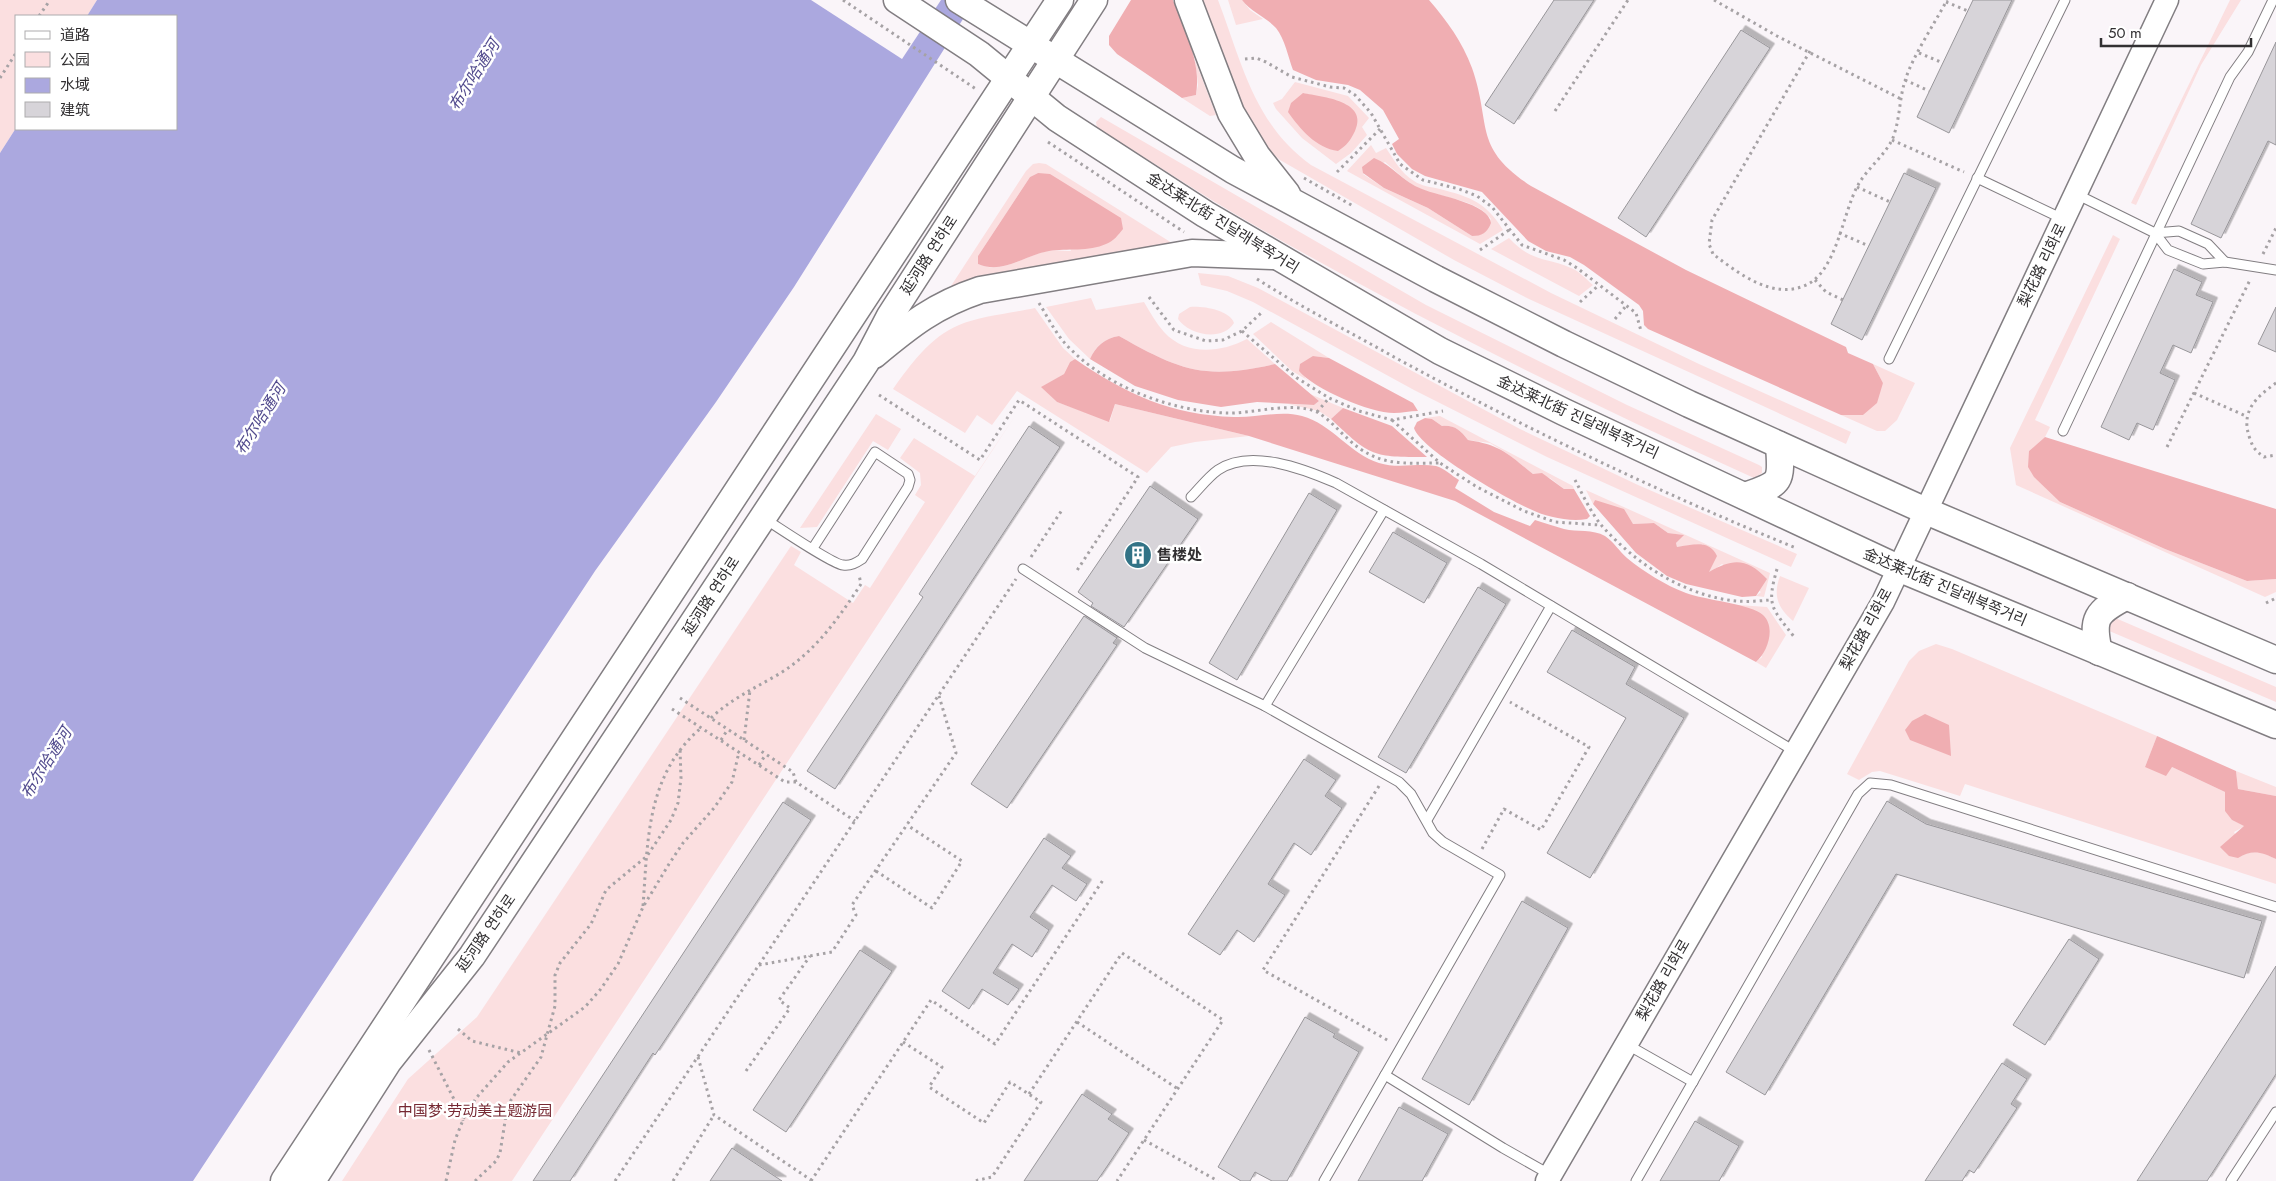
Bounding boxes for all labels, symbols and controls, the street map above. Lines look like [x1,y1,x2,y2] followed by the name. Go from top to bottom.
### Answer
[15,15,178,130] legend
[2101,15,2251,47] scale bar
[2108,22,2142,44] text: 50 m
[60,24,90,46] text: 道路
[443,32,507,115] water label: 布尔哈通河
[60,49,90,71] text: 公园
[60,74,90,96] text: 水域
[60,99,90,121] text: 建筑
[1142,167,1304,279] street label: 金达莱北街 진달래북쪽거리
[895,211,963,299] street label: 延河路 연하로
[2012,219,2072,311] street label: 梨花路 리화로
[1494,370,1662,464] street label: 金达莱北街 진달래북쪽거리
[229,376,293,459] water label: 布尔哈通河
[1123,540,1153,570] building icon: 售楼处
[1860,542,2030,632] street label: 金达莱北街 진달래북쪽거리
[1157,544,1202,566] place label: 售楼处
[677,552,745,640] street label: 延河路 연하로
[1834,584,1898,674] street label: 梨花路 리화로
[15,720,79,803] water label: 布尔哈通河
[451,889,521,977] street label: 延河路 연하로
[1631,935,1695,1025] street label: 梨花路 리화로
[398,1100,552,1122] park label: 中国梦·劳动美主题游园

